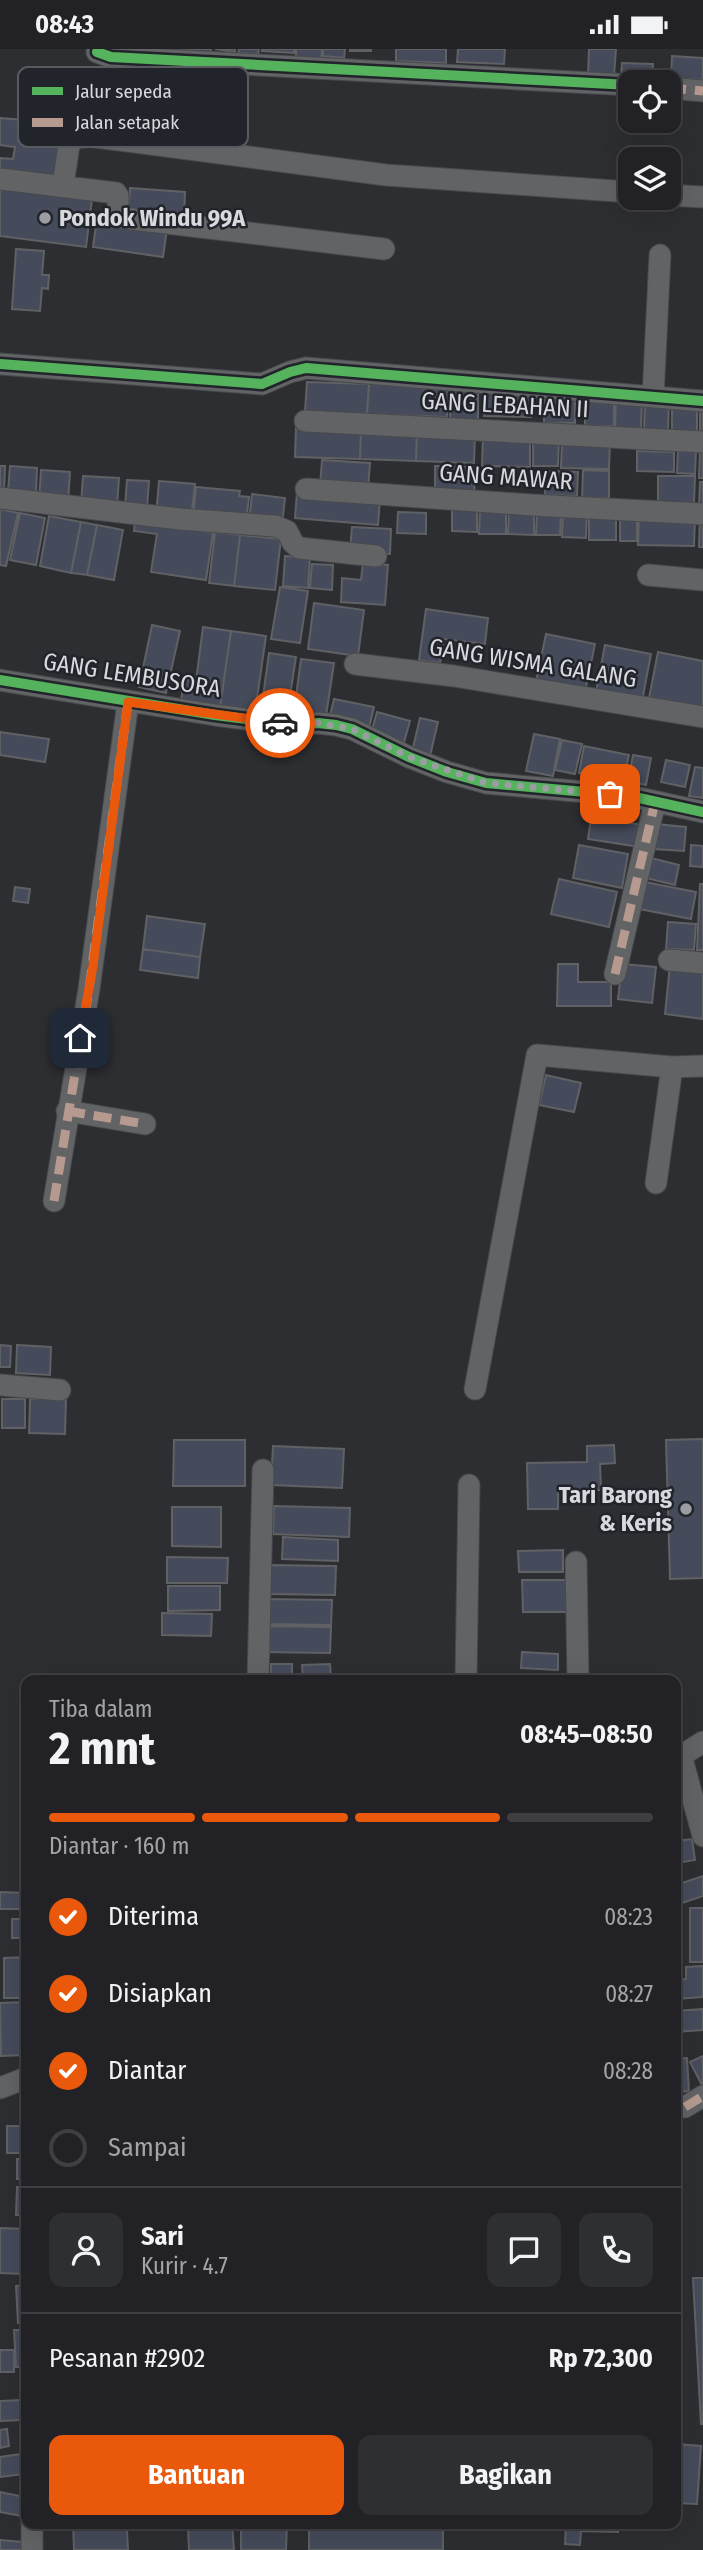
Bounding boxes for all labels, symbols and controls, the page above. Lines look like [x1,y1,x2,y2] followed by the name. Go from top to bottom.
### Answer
[35,9,94,40] text: 08:43
[18,67,248,147] legend
[618,70,681,210] map controls
[618,70,681,133] button: locate
[75,80,172,103] text: Jalur sepeda
[75,111,179,134] text: Jalan setapak
[618,147,681,210] button: layers
[59,204,246,232] place label: Pondok Windu 99A
[37,210,53,226] marker: Pondok Windu 99A
[420,387,590,423] street label: GANG LEBAHAN II
[438,458,574,496] street label: GANG MAWAR
[427,633,639,693] street label: GANG WISMA GALANG
[41,647,223,703] street label: GANG LEMBUSORA
[245,688,315,758] courier
[261,704,299,742] icon: car
[580,764,640,824] pin
[591,775,629,813] icon: bag
[50,1008,110,1068] pin
[61,1019,99,1057] icon: home
[559,1481,672,1537] place label: Tari Barong & Keris
[678,1501,694,1517] marker: Tari Barong & Keris
[49,1695,152,1723] text: Tiba dalam
[520,1719,653,1750] text: 08:45–08:50
[49,1721,155,1776] text: 2 mnt
[49,1832,189,1860] text: Diantar · 160 m
[49,1898,87,1936] icon: check
[108,1901,199,1932] text: Diterima
[604,1903,653,1931] text: 08:23
[49,1975,87,2013] icon: check
[108,1978,212,2009] text: Disiapkan
[605,1980,653,2008] text: 08:27
[49,2052,87,2090] icon: check
[108,2055,186,2086] text: Diantar
[603,2057,653,2085] text: 08:28
[108,2132,187,2163] text: Sampai
[49,2213,123,2287] button: person
[487,2213,561,2287] button: chat
[579,2213,653,2287] button: phone
[141,2221,184,2252] text: Sari
[141,2252,228,2280] text: Kurir · 4.7
[49,2343,205,2374] text: Pesanan #2902
[549,2343,653,2374] text: Rp 72,300
[49,2435,344,2515] button: Bantuan
[358,2435,653,2515] button: Bagikan

